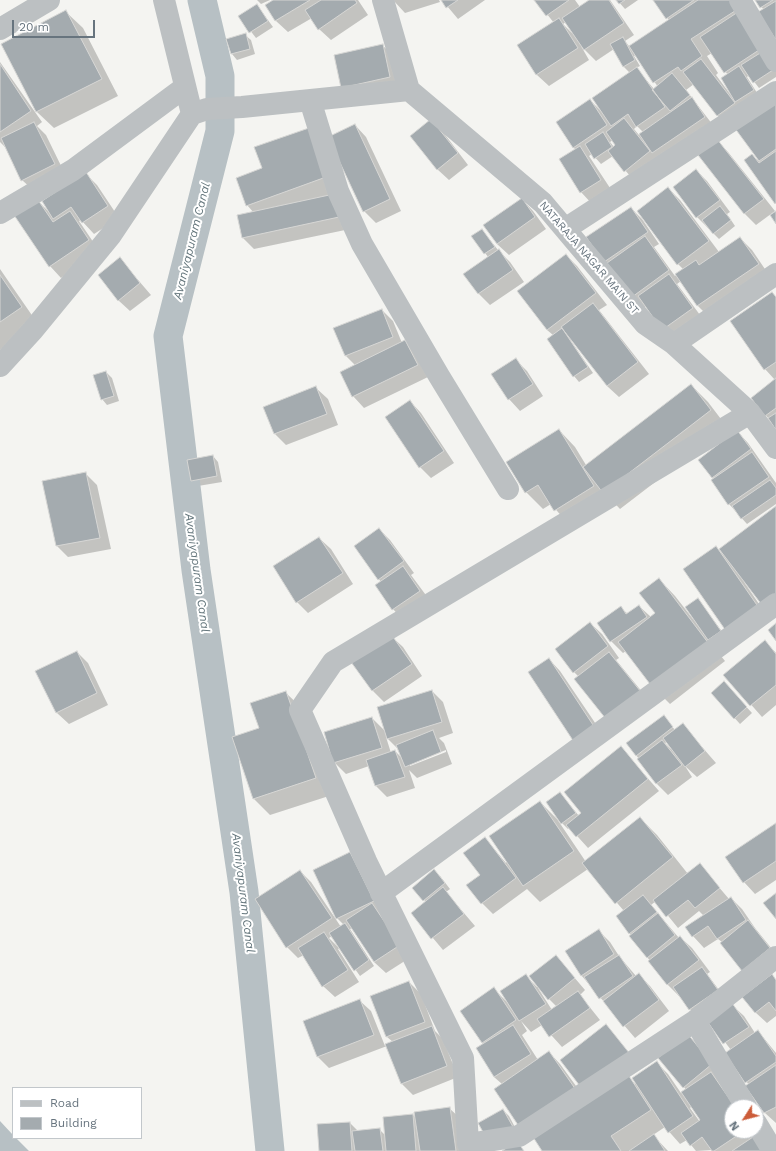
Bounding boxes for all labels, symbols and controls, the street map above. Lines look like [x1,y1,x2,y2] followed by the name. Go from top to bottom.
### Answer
[14,12,97,38] scale bar
[19,20,49,34] text: 20 m
[170,181,214,301] water label: Avaniyapuram Canal
[536,199,642,317] street label: NATARAJA NAGAR MAIN ST
[182,513,212,633] water label: Avaniyapuram Canal
[229,833,257,953] water label: Avaniyapuram Canal
[12,1087,142,1139] legend
[50,1096,79,1110] text: Road
[724,1099,764,1139] north arrow
[50,1116,97,1130] text: Building
[727,1119,742,1133] text: N

